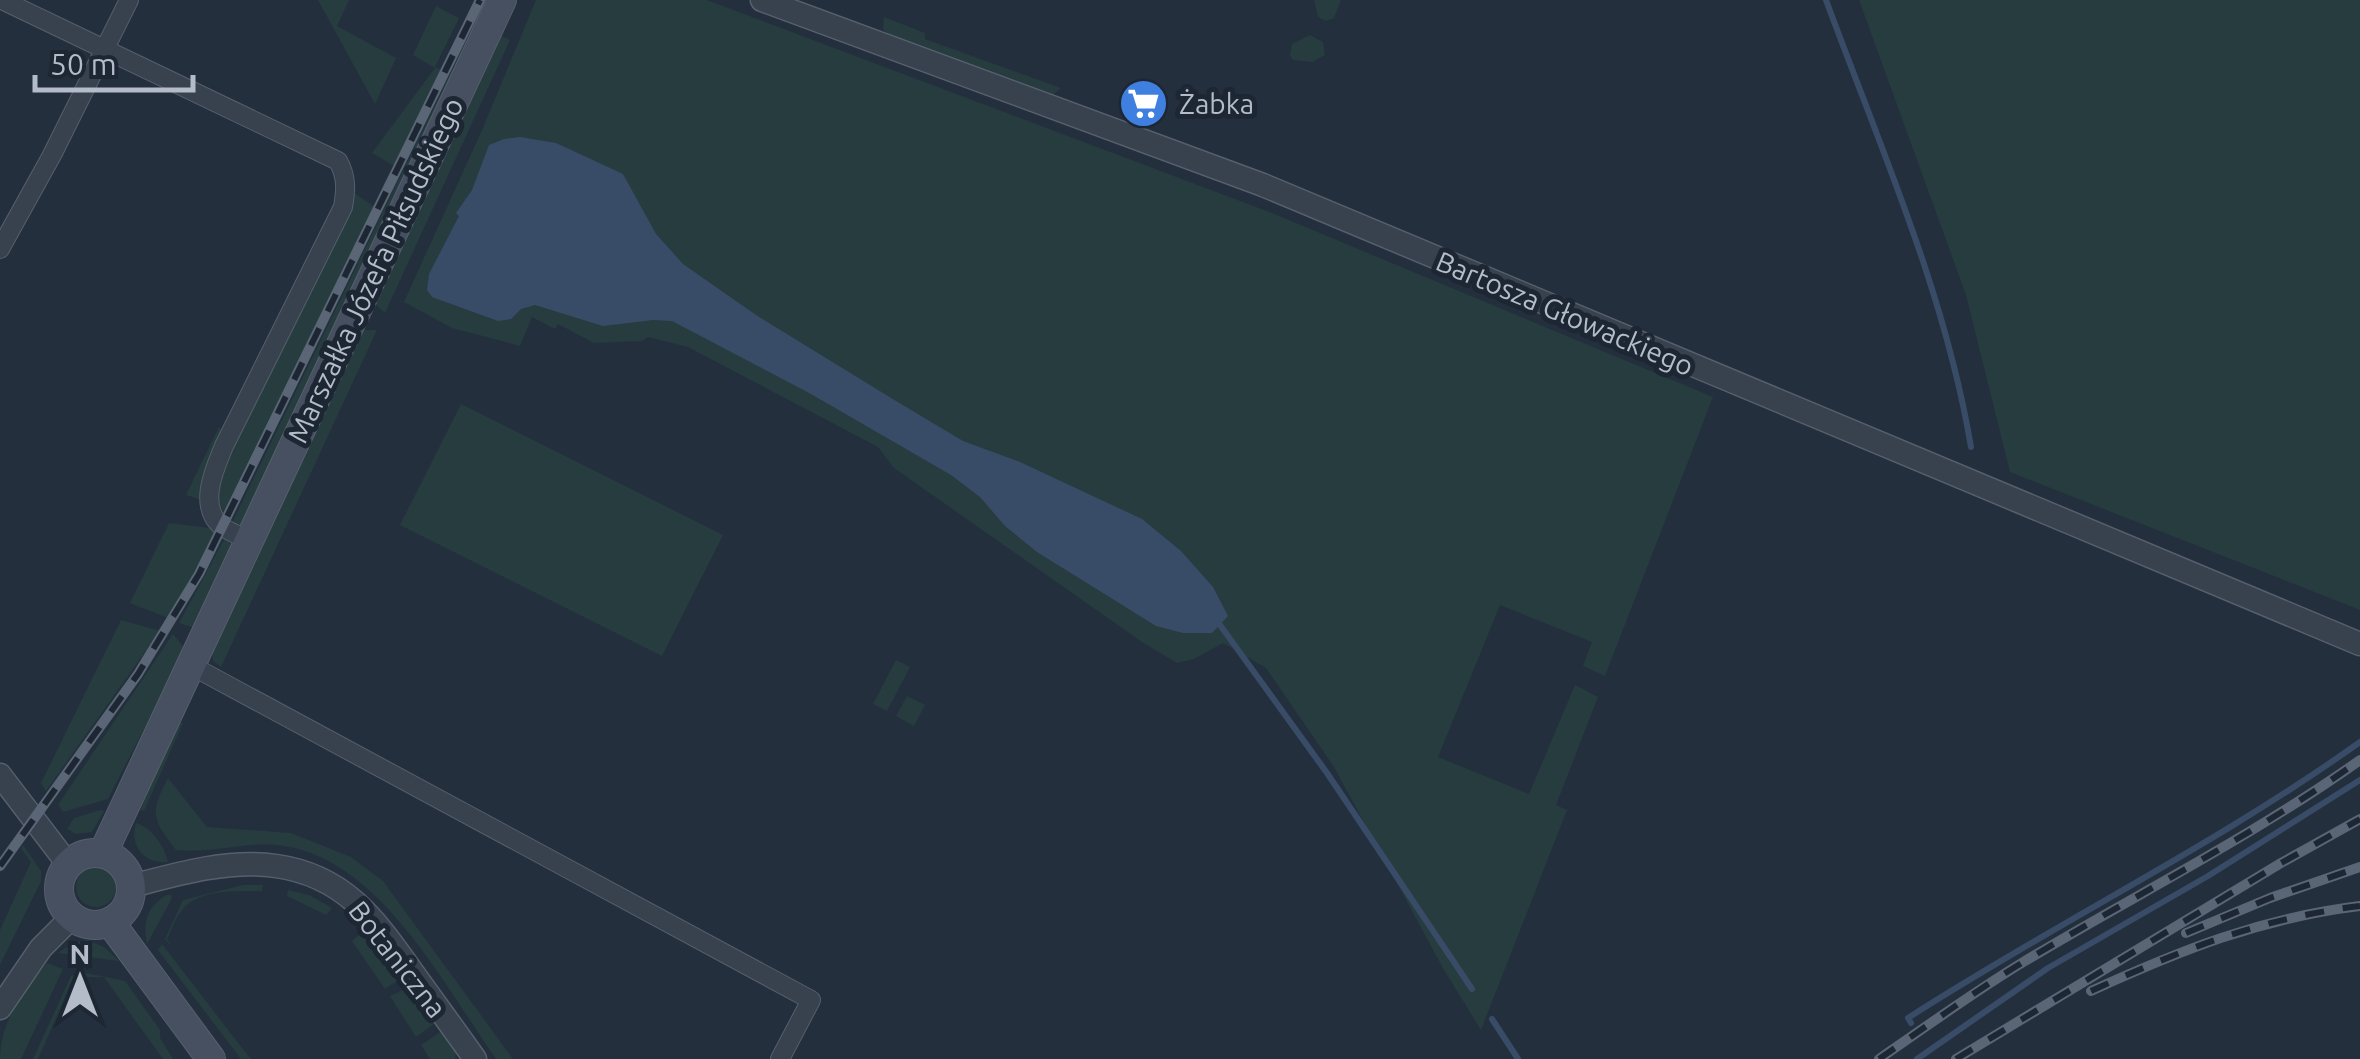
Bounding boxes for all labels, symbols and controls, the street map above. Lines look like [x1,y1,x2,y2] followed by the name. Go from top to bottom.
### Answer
[35,30,192,92] scale bar
[50,47,117,81] text: 50 m
[1118,77,1170,129] supermarket icon: Żabka
[1179,88,1254,119] place label: Żabka
[281,93,469,447] street label: Marszałka Józefa Piłsudskiego
[1432,245,1698,381] street label: Bartosza Głowackiego
[343,895,453,1023] street label: Botaniczna
[30,929,130,1029] north arrow
[70,938,90,969] text: N

